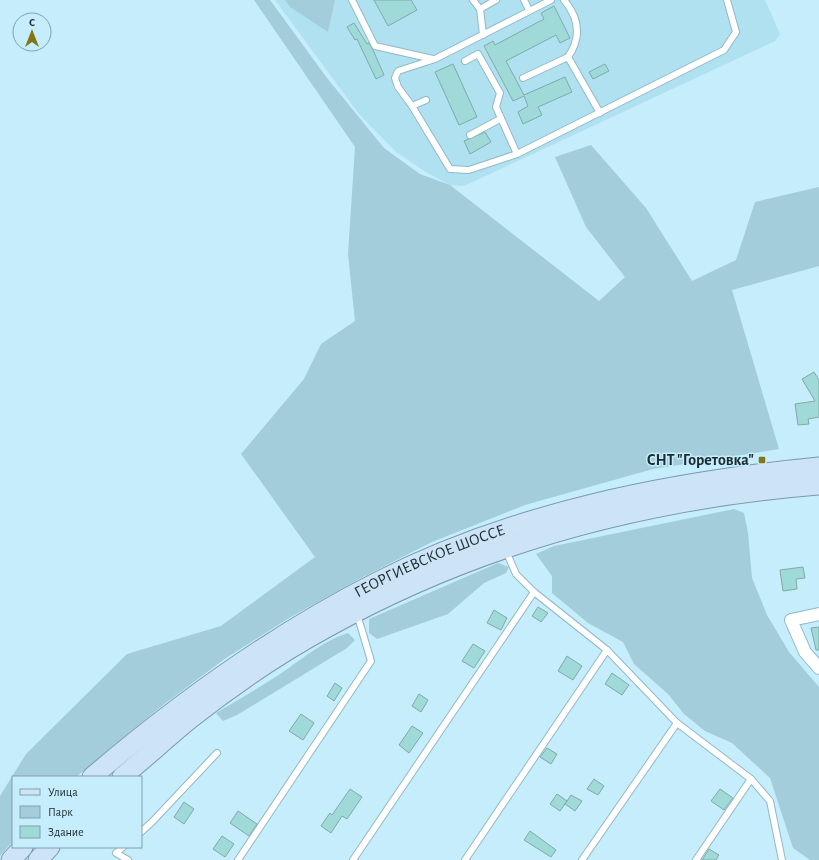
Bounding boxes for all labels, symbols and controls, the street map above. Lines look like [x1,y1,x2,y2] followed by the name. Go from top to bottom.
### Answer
[12,12,52,52] north arrow
[29,17,35,28] text: С
[647,452,754,468] place label: СНТ "Горетовка"
[757,455,767,465] marker: СНТ "Горетовка"
[352,522,507,600] street label: ГЕОРГИЕВСКОЕ ШОССЕ
[12,776,142,848] legend
[48,786,78,798] text: Улица
[48,806,73,818] text: Парк
[48,826,84,838] text: Здание

